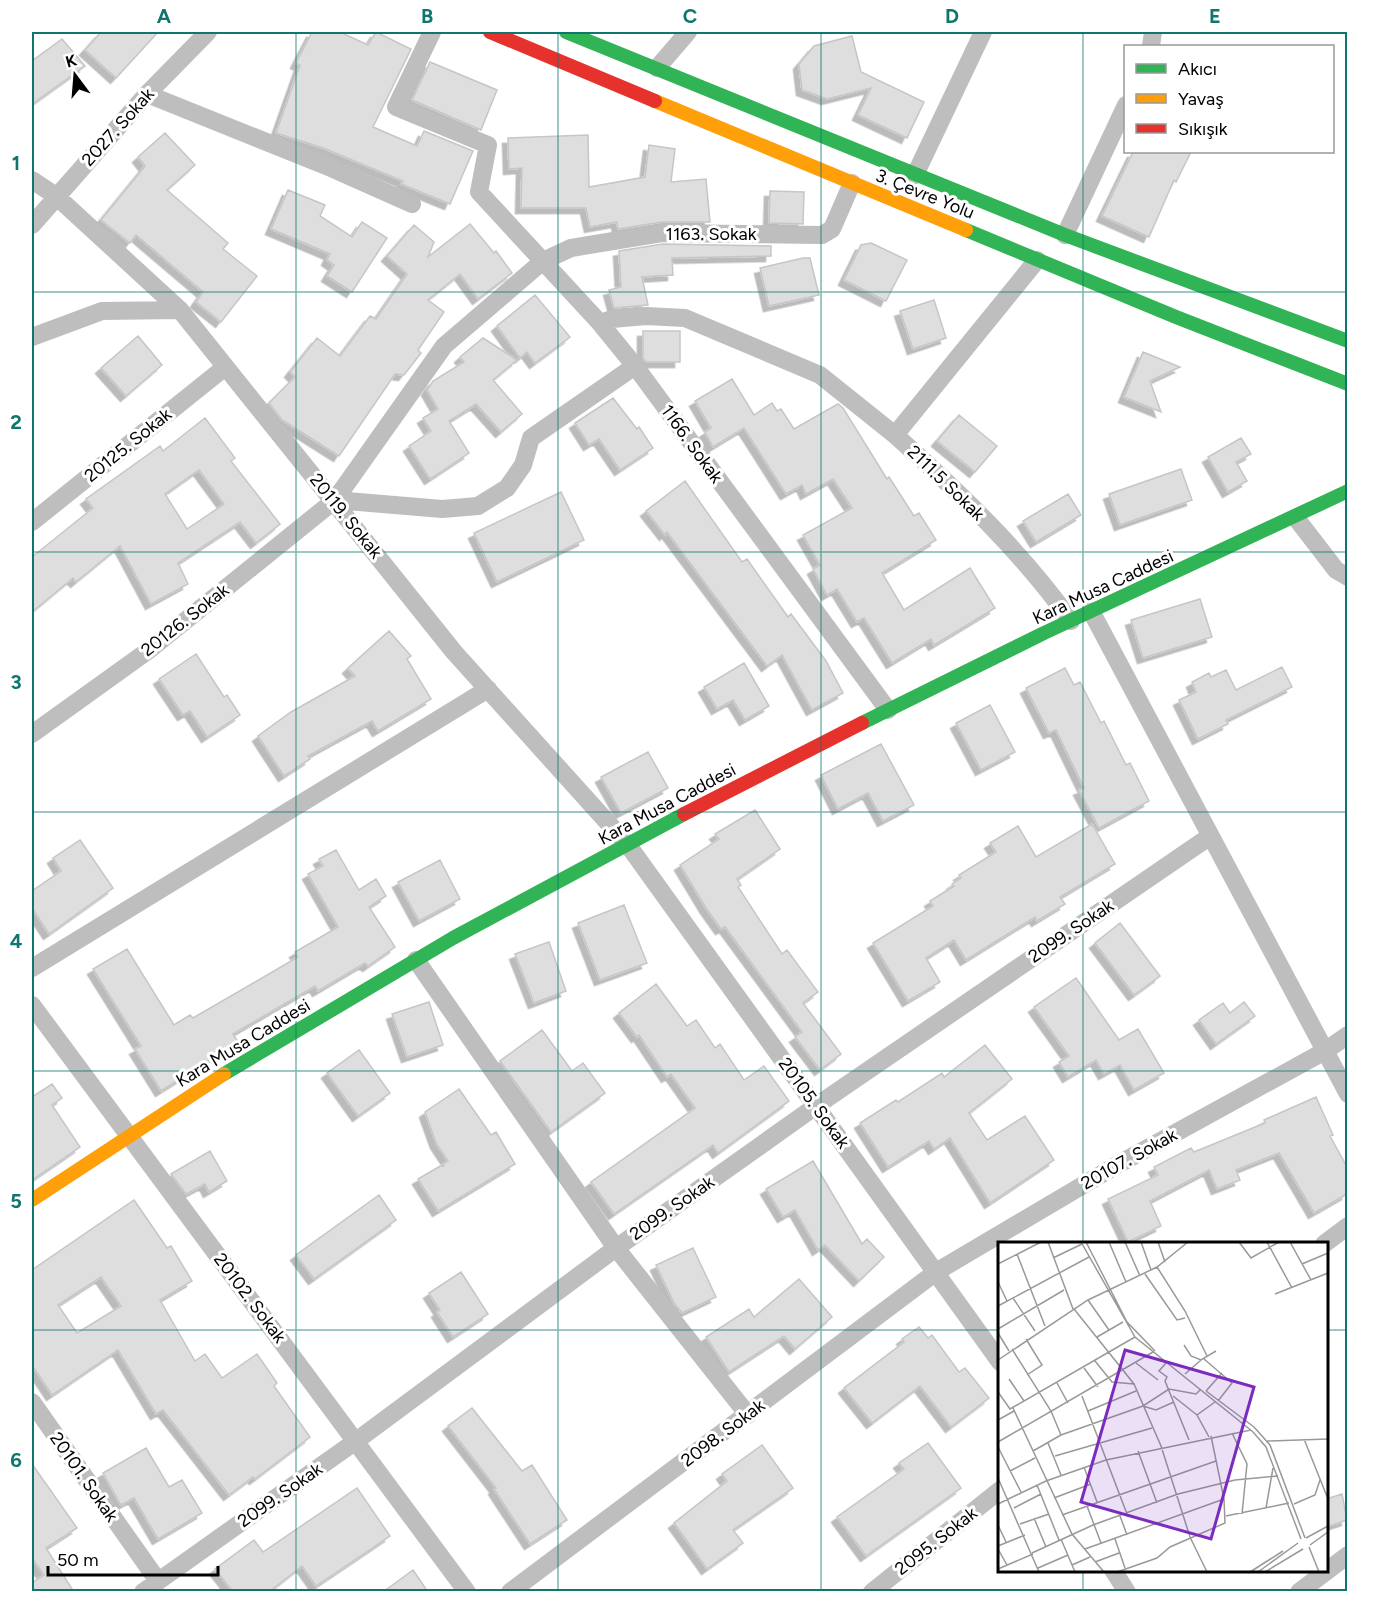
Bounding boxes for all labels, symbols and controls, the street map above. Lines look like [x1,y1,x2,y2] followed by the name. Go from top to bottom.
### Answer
[157,4,172,28] text: A
[421,4,433,28] text: B
[683,4,697,28] text: C
[945,4,959,28] text: D
[1209,4,1221,28] text: E
[45,45,105,105] north arrow
[1124,45,1334,153] legend
[63,50,79,72] text: K
[1178,58,1217,80] text: Akıcı
[77,83,159,171] street label: 2027. Sokak
[1178,88,1224,110] text: Yavaş
[1178,118,1228,140] text: Sıkışık
[12,151,20,175] text: 1
[872,164,978,224] street label: 3. Çevre Yolu
[666,223,757,245] street label: 1163. Sokak
[656,401,728,488] street label: 1166. Sokak
[80,403,176,487] street label: 20125. Sokak
[10,410,22,434] text: 2
[903,441,989,525] street label: 2111.5 Sokak
[305,469,387,563] street label: 20119. Sokak
[1029,545,1177,629] street label: Kara Musa Caddesi
[137,579,234,661] street label: 20126. Sokak
[10,670,22,694] text: 3
[594,758,740,850] street label: Kara Musa Caddesi
[1024,894,1118,968] street label: 2099. Sokak
[10,929,23,953] text: 4
[172,994,314,1092] street label: Kara Musa Caddesi
[774,1053,855,1153] street label: 20105. Sokak
[1077,1123,1181,1194] street label: 20107. Sokak
[626,1171,719,1245] street label: 2099. Sokak
[10,1189,22,1213] text: 5
[998,1242,1328,1572] inset map
[209,1249,291,1347] street label: 20102. Sokak
[677,1394,769,1472] street label: 2098. Sokak
[45,1428,123,1526] street label: 20101. Sokak
[10,1448,22,1472] text: 6
[234,1458,327,1532] street label: 2099. Sokak
[891,1502,982,1580] street label: 2095. Sokak
[48,1539,218,1577] scale bar
[57,1549,99,1571] text: 50 m

